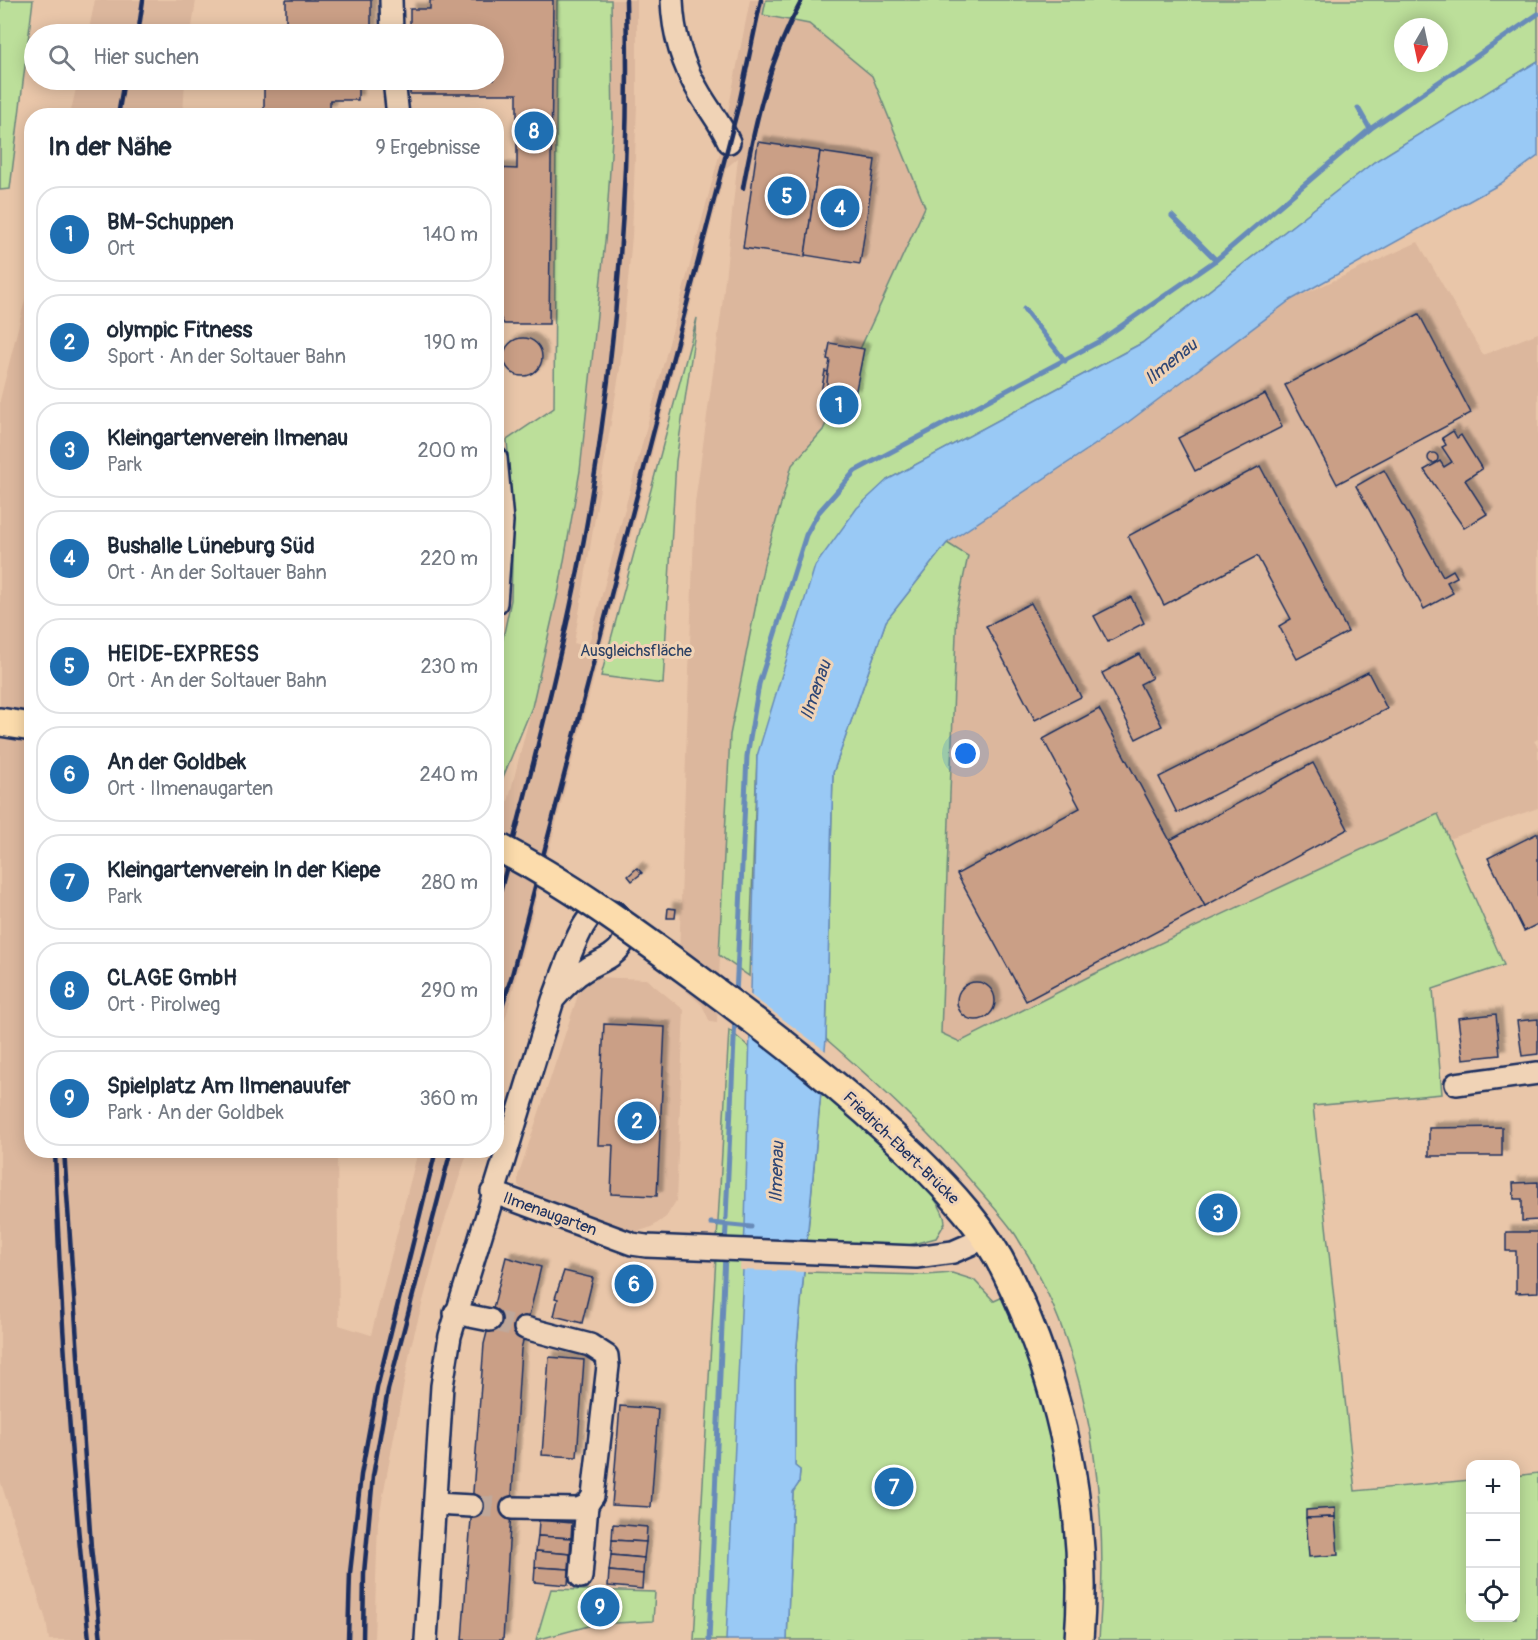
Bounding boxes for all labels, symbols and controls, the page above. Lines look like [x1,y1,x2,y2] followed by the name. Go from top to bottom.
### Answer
[1394,18,1448,72] north arrow
[24,24,504,90] search box
[45,41,78,74] icon: search
[93,43,199,71] text: Hier suchen
[514,108,554,154] pin: 8
[48,131,171,163] text: In der Nähe
[375,135,480,160] text: 9 Ergebnisse
[768,174,806,218] pin: 5
[820,186,860,230] pin: 4
[107,208,234,236] text: BM-Schuppen
[66,222,73,247] text: 1
[423,222,478,247] text: 140 m
[107,236,135,261] text: Ort
[107,316,252,344] text: olympic Fitness
[64,330,75,355] text: 2
[424,330,478,355] text: 190 m
[1140,333,1203,390] water label: Ilmenau
[107,344,346,369] text: Sport · An der Soltauer Bahn
[820,382,858,428] pin: 1
[107,424,348,452] text: Kleingartenverein Ilmenau
[64,438,75,463] text: 3
[417,438,478,463] text: 200 m
[107,452,142,477] text: Park
[107,532,315,560] text: Bushalle Lüneburg Süd
[64,546,75,571] text: 4
[420,546,478,571] text: 220 m
[107,560,327,585] text: Ort · An der Soltauer Bahn
[107,640,259,668] text: HEIDE-EXPRESS
[580,641,692,661] park label: Ausgleichsfläche
[64,654,75,679] text: 5
[421,654,478,679] text: 230 m
[795,656,837,723] water label: Ilmenau
[107,668,327,693] text: Ort · An der Soltauer Bahn
[951,739,980,768] your location
[107,748,246,776] text: An der Goldbek
[64,762,75,787] text: 6
[419,762,478,787] text: 240 m
[107,776,273,801] text: Ort · Ilmenaugarten
[107,856,380,884] text: Kleingartenverein In der Kiepe
[64,870,75,895] text: 7
[421,870,478,895] text: 280 m
[107,884,142,909] text: Park
[107,964,237,992] text: CLAGE GmbH
[64,978,75,1003] text: 8
[421,978,478,1003] text: 290 m
[107,992,220,1017] text: Ort · Pirolweg
[107,1072,351,1100] text: Spielplatz Am Ilmenauufer
[64,1086,75,1111] text: 9
[419,1086,478,1111] text: 360 m
[839,1087,963,1209] street label: Friedrich-Ebert-Brücke
[618,1098,656,1144] pin: 2
[107,1100,284,1125] text: Park · An der Goldbek
[764,1140,790,1203] water label: Ilmenau
[500,1188,600,1240] street label: Ilmenaugarten
[1198,1190,1238,1236] pin: 3
[614,1262,654,1306] pin: 6
[1466,1460,1520,1622] map controls
[1466,1460,1520,1514] button: +
[874,1464,914,1510] pin: 7
[1466,1514,1520,1568] button: −
[1466,1568,1520,1622] button: locate
[580,1584,620,1630] pin: 9

